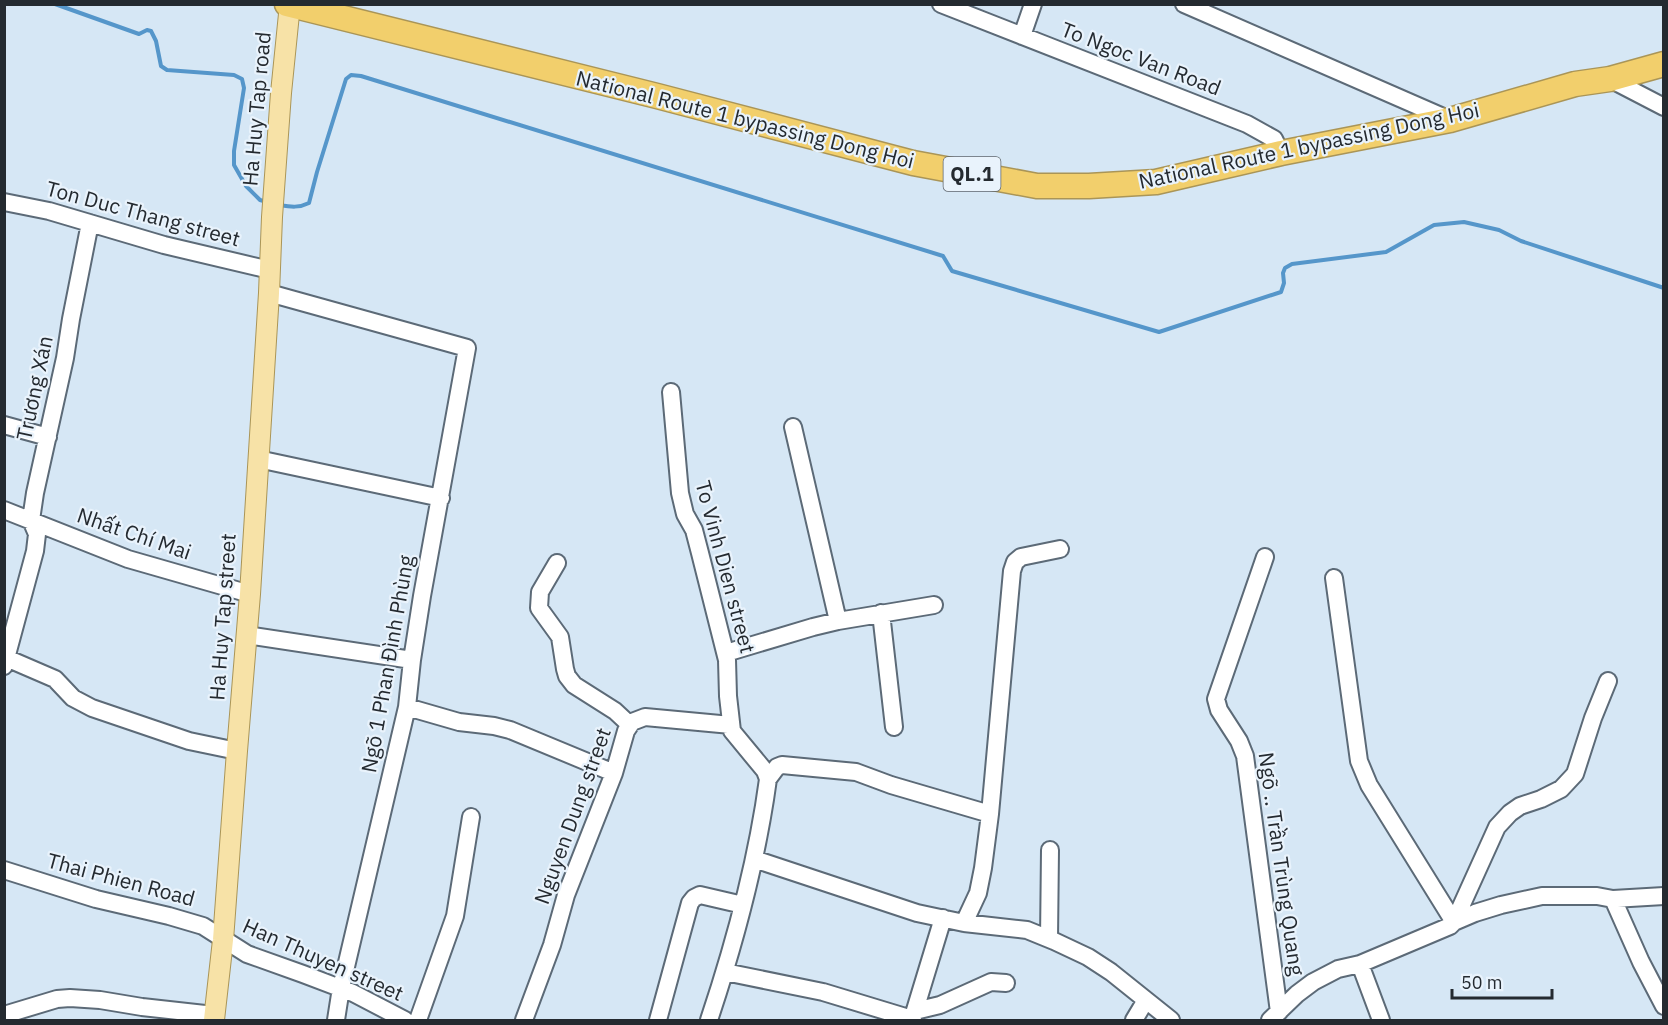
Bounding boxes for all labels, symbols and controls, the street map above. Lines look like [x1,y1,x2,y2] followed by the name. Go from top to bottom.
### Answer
[1057,15,1225,101] street label: To Ngoc Van Road
[235,31,277,187] street label: Ha Huy Tap road
[573,63,917,175] street label: National Route 1 bypassing Dong Hoi
[1136,95,1482,195] street label: National Route 1 bypassing Dong Hoi
[944,157,1000,191] road number: QL.1
[43,174,243,252] street label: Ton Duc Thang street
[9,333,59,443] street label: Trương Xán
[689,477,762,656] street label: To Vinh Dien street
[74,500,195,566] street label: Nhất Chí Mai
[202,532,242,702] street label: Ha Huy Tap street
[354,553,420,775] street label: Ngõ 1 Phan Đình Phùng
[527,723,617,908] street label: Nguyen Dung street
[1252,750,1312,977] street label: Ngõ .. Trần Trùng Quang
[44,846,198,912] street label: Thai Phien Road
[239,911,408,1007] street label: Han Thuyen street
[1452,962,1552,1000] scale bar
[1461,971,1503,994] text: 50 m

